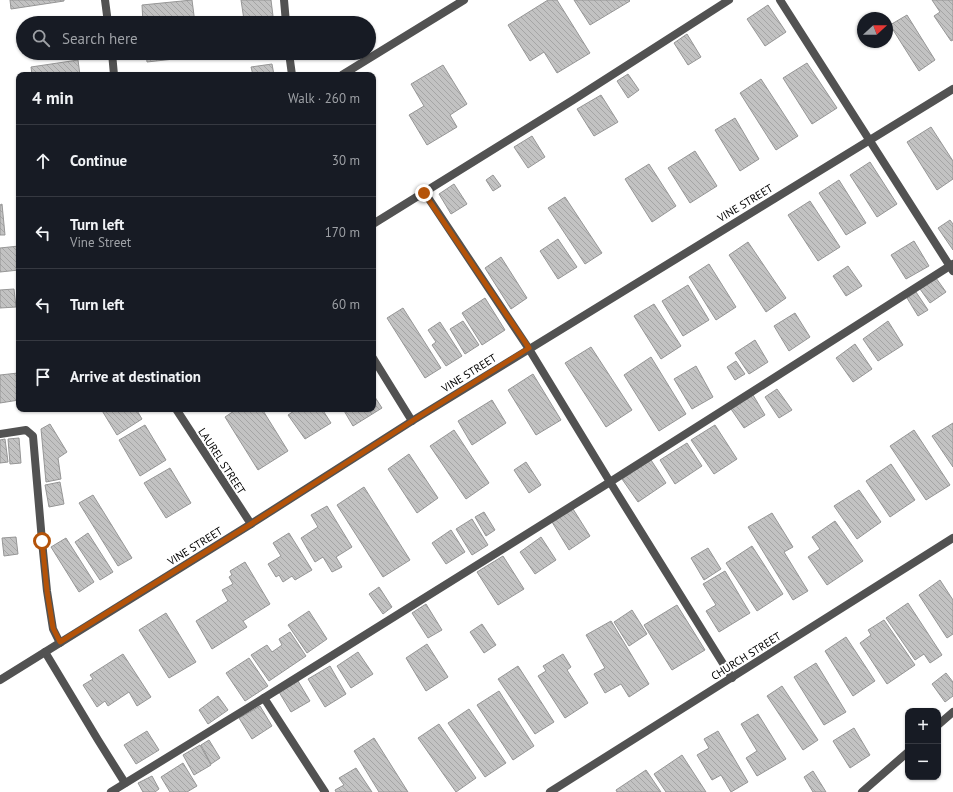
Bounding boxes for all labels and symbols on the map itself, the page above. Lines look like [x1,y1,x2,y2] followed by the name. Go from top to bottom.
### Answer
[857,12,893,48] north arrow
[714,181,775,226] street label: VINE STREET
[415,184,433,202] route end
[438,351,499,396] street label: VINE STREET
[195,425,249,497] street label: LAUREL STREET
[164,524,225,569] street label: VINE STREET
[33,532,51,550] route start
[708,629,784,683] street label: CHURCH STREET

